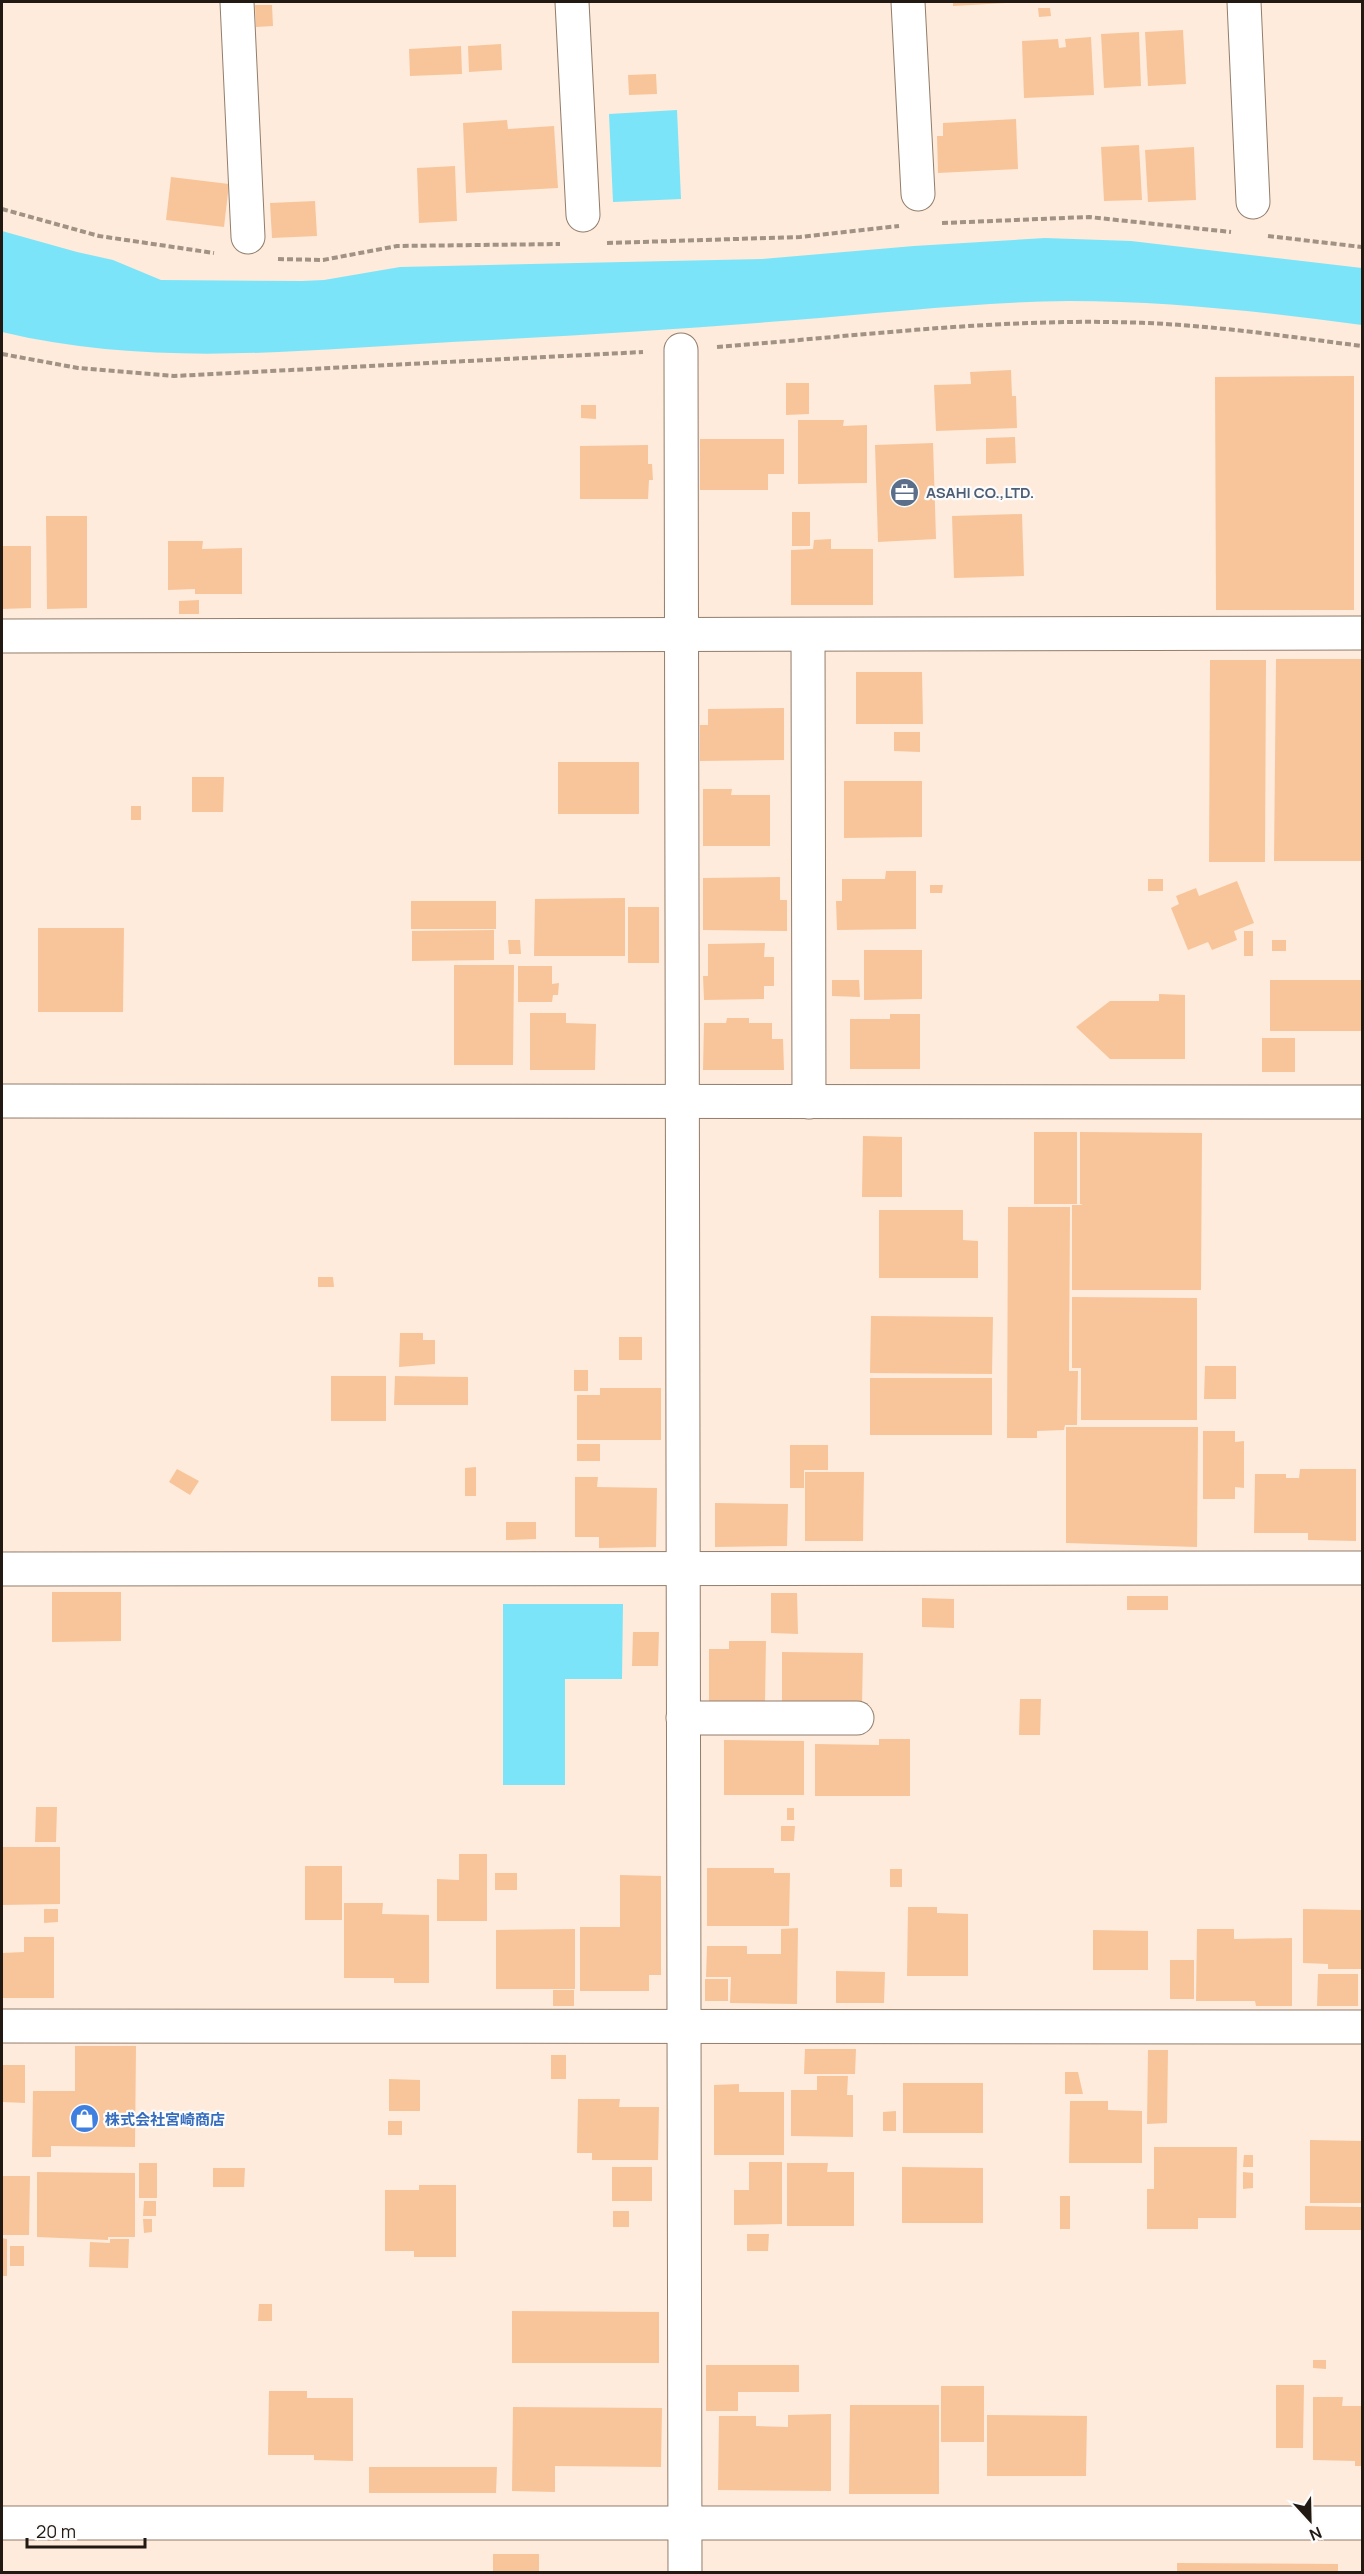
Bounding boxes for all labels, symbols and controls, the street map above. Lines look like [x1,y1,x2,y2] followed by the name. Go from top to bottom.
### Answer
[889,476,921,508] office icon: ASAHI CO.,LTD.
[926,482,1034,503] place label: ASAHI CO.,LTD.
[68,2103,100,2135] shop icon: 株式会社宮崎商店
[105,2109,225,2130] place label: 株式会社宮崎商店
[1280,2490,1340,2550] north arrow
[27,2511,146,2549] scale bar
[36,2519,76,2543] text: 20 m
[1306,2522,1325,2546] text: N

